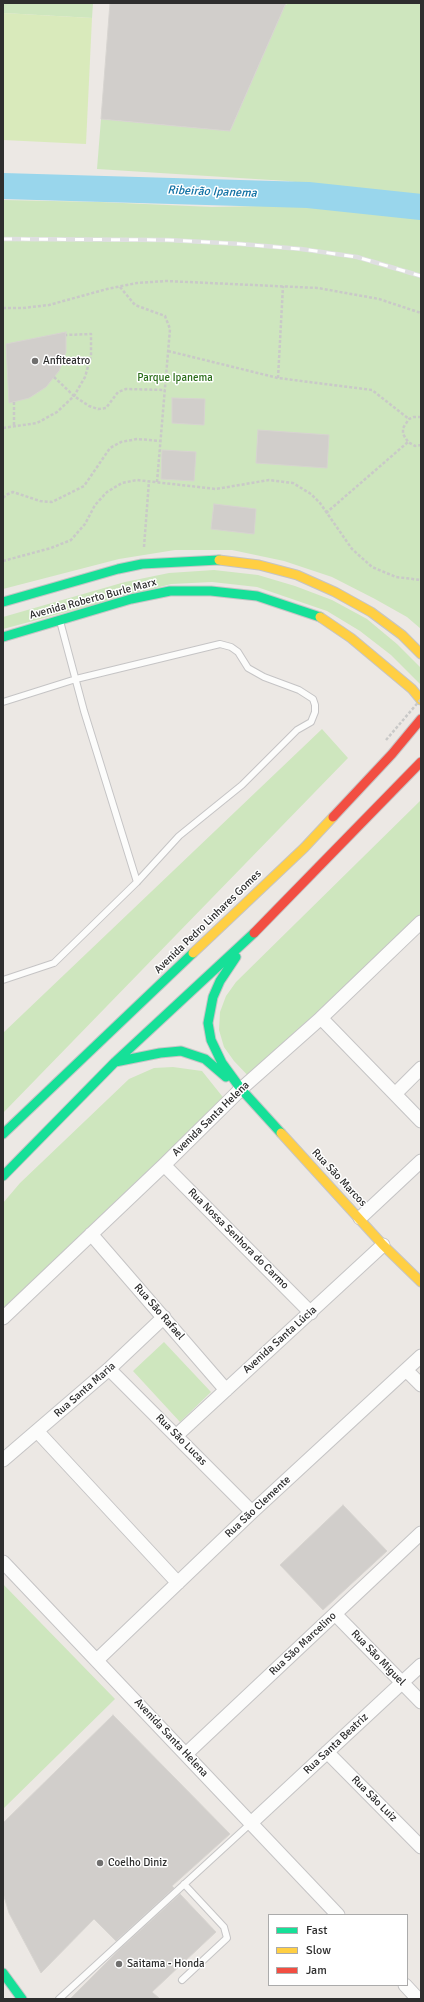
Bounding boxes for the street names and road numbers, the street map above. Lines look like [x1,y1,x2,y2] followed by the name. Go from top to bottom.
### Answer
[28,576,158,622] street label: Avenida Roberto Burle Marx
[152,867,264,977] street label: Avenida Pedro Linhares Gomes
[170,1079,252,1159] street label: Avenida Santa Helena
[309,1146,369,1210] street label: Rua São Marcos
[185,1186,291,1292] street label: Rua Nossa Senhora do Carmo
[131,1281,187,1343] street label: Rua São Rafael
[240,1303,320,1377] street label: Avenida Santa Lúcia
[52,1360,118,1420] street label: Rua Santa Maria
[153,1412,209,1468] street label: Rua São Lucas
[222,1473,294,1541] street label: Rua São Clemente
[267,1610,339,1678] street label: Rua São Marcelino
[348,1627,408,1689] street label: Rua São Miguel
[131,1696,211,1780] street label: Avenida Santa Helena
[301,1711,371,1777] street label: Rua Santa Beatriz
[348,1773,400,1825] street label: Rua São Luiz

